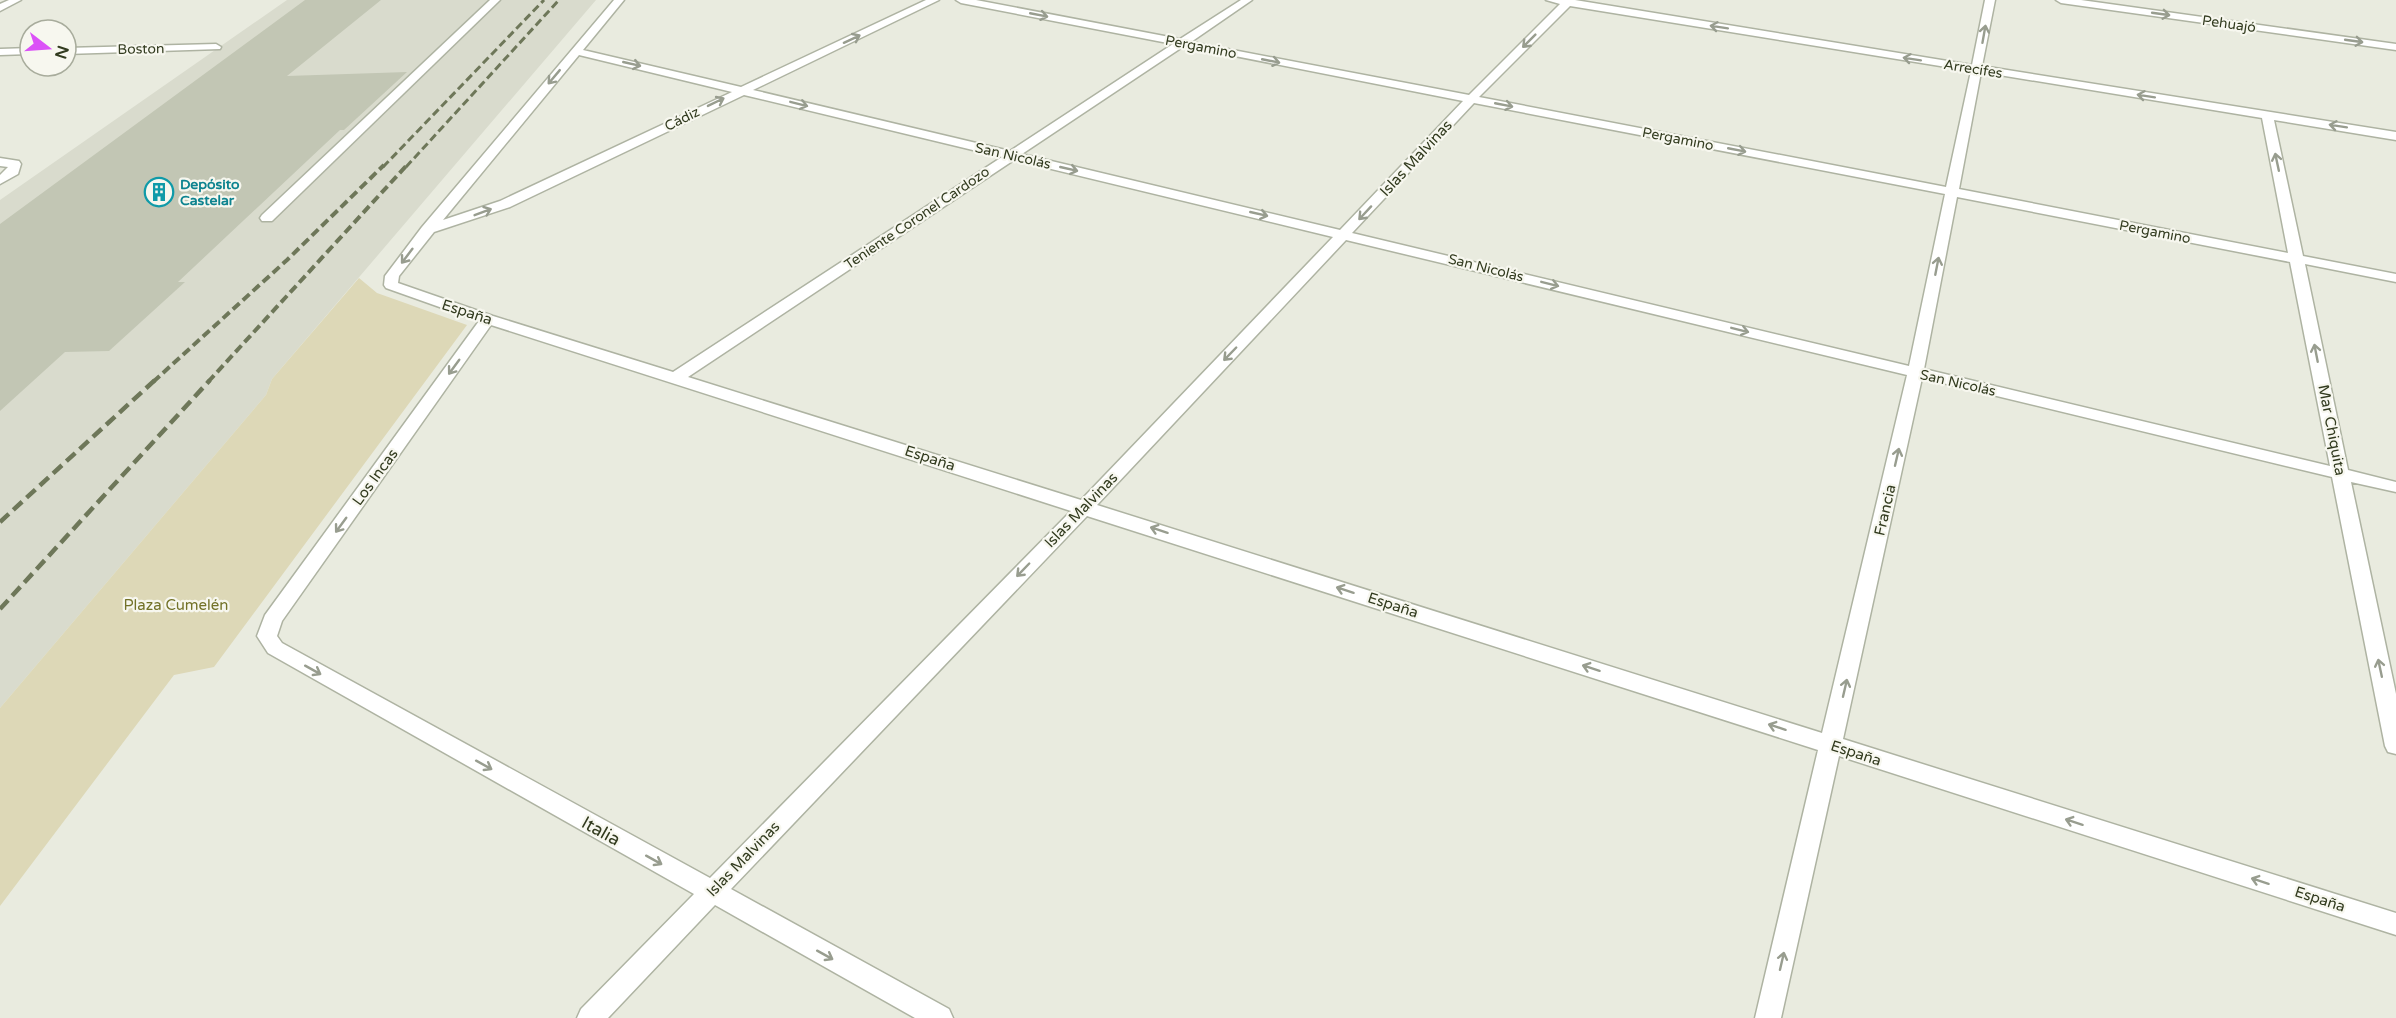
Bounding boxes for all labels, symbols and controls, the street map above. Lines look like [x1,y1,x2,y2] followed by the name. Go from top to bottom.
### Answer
[2150,9,2170,20] one-way arrow
[1028,10,1048,21] one-way arrow
[2201,12,2257,36] street label: Pehuajó
[18,18,78,78] north arrow
[1710,22,1729,33] one-way arrow
[1979,24,1990,44] one-way arrow
[843,32,861,44] one-way arrow
[1164,32,1238,62] street label: Pergamino
[1521,34,1536,49] one-way arrow
[2343,36,2363,47] one-way arrow
[117,40,165,58] street label: Boston
[50,43,73,61] text: N
[1902,53,1922,64] one-way arrow
[1261,56,1281,67] one-way arrow
[1942,56,2004,82] street label: Arrecifes
[623,59,642,71] one-way arrow
[547,69,561,84] one-way arrow
[2136,90,2156,101] one-way arrow
[707,96,725,108] one-way arrow
[789,99,808,110] one-way arrow
[1494,100,1513,111] one-way arrow
[662,103,702,135] street label: Cádiz
[1376,116,1456,200] street label: Islas Malvinas
[2329,121,2349,132] one-way arrow
[1641,124,1715,154] street label: Pergamino
[973,139,1053,173] street label: San Nicolás
[1726,145,1746,156] one-way arrow
[2271,153,2283,172] one-way arrow
[841,163,993,273] street label: Teniente Coronel Cardozo
[1059,164,1078,176] one-way arrow
[143,176,175,208] building icon: Depósito Castelar
[180,176,240,209] place label: Depósito Castelar
[1358,205,1372,220] one-way arrow
[473,206,492,217] one-way arrow
[1249,209,1268,220] one-way arrow
[2118,217,2192,247] street label: Pergamino
[401,248,413,264] one-way arrow
[1446,250,1526,286] street label: San Nicolás
[1932,257,1943,276] one-way arrow
[1541,279,1560,291] one-way arrow
[439,295,495,329] street label: España
[1730,324,1749,336] one-way arrow
[2310,344,2321,363] one-way arrow
[1223,346,1238,361] one-way arrow
[448,358,461,374] one-way arrow
[1918,366,1998,400] street label: San Nicolás
[2314,383,2350,477] street label: Mar Chiquita
[902,441,958,475] street label: España
[348,445,402,509] street label: Los Incas
[1892,448,1903,467] one-way arrow
[1041,469,1121,551] street label: Islas Malvinas
[1870,483,1900,537] street label: Francia
[334,516,347,532] one-way arrow
[1150,524,1169,535] one-way arrow
[1015,563,1030,578] one-way arrow
[1336,584,1355,595] one-way arrow
[1365,588,1421,622] street label: España
[124,596,228,614] park label: Plaza Cumelén
[2374,658,2385,678] one-way arrow
[1582,662,1601,673] one-way arrow
[304,665,322,676] one-way arrow
[1840,679,1851,698] one-way arrow
[1768,721,1787,732] one-way arrow
[1828,736,1884,770] street label: España
[474,760,492,771] one-way arrow
[578,811,624,851] street label: Italia
[2065,816,2084,827] one-way arrow
[703,818,783,900] street label: Islas Malvinas
[645,855,662,867] one-way arrow
[2251,874,2270,885] one-way arrow
[2292,882,2348,916] street label: España
[815,950,833,961] one-way arrow
[1776,952,1788,971] one-way arrow

